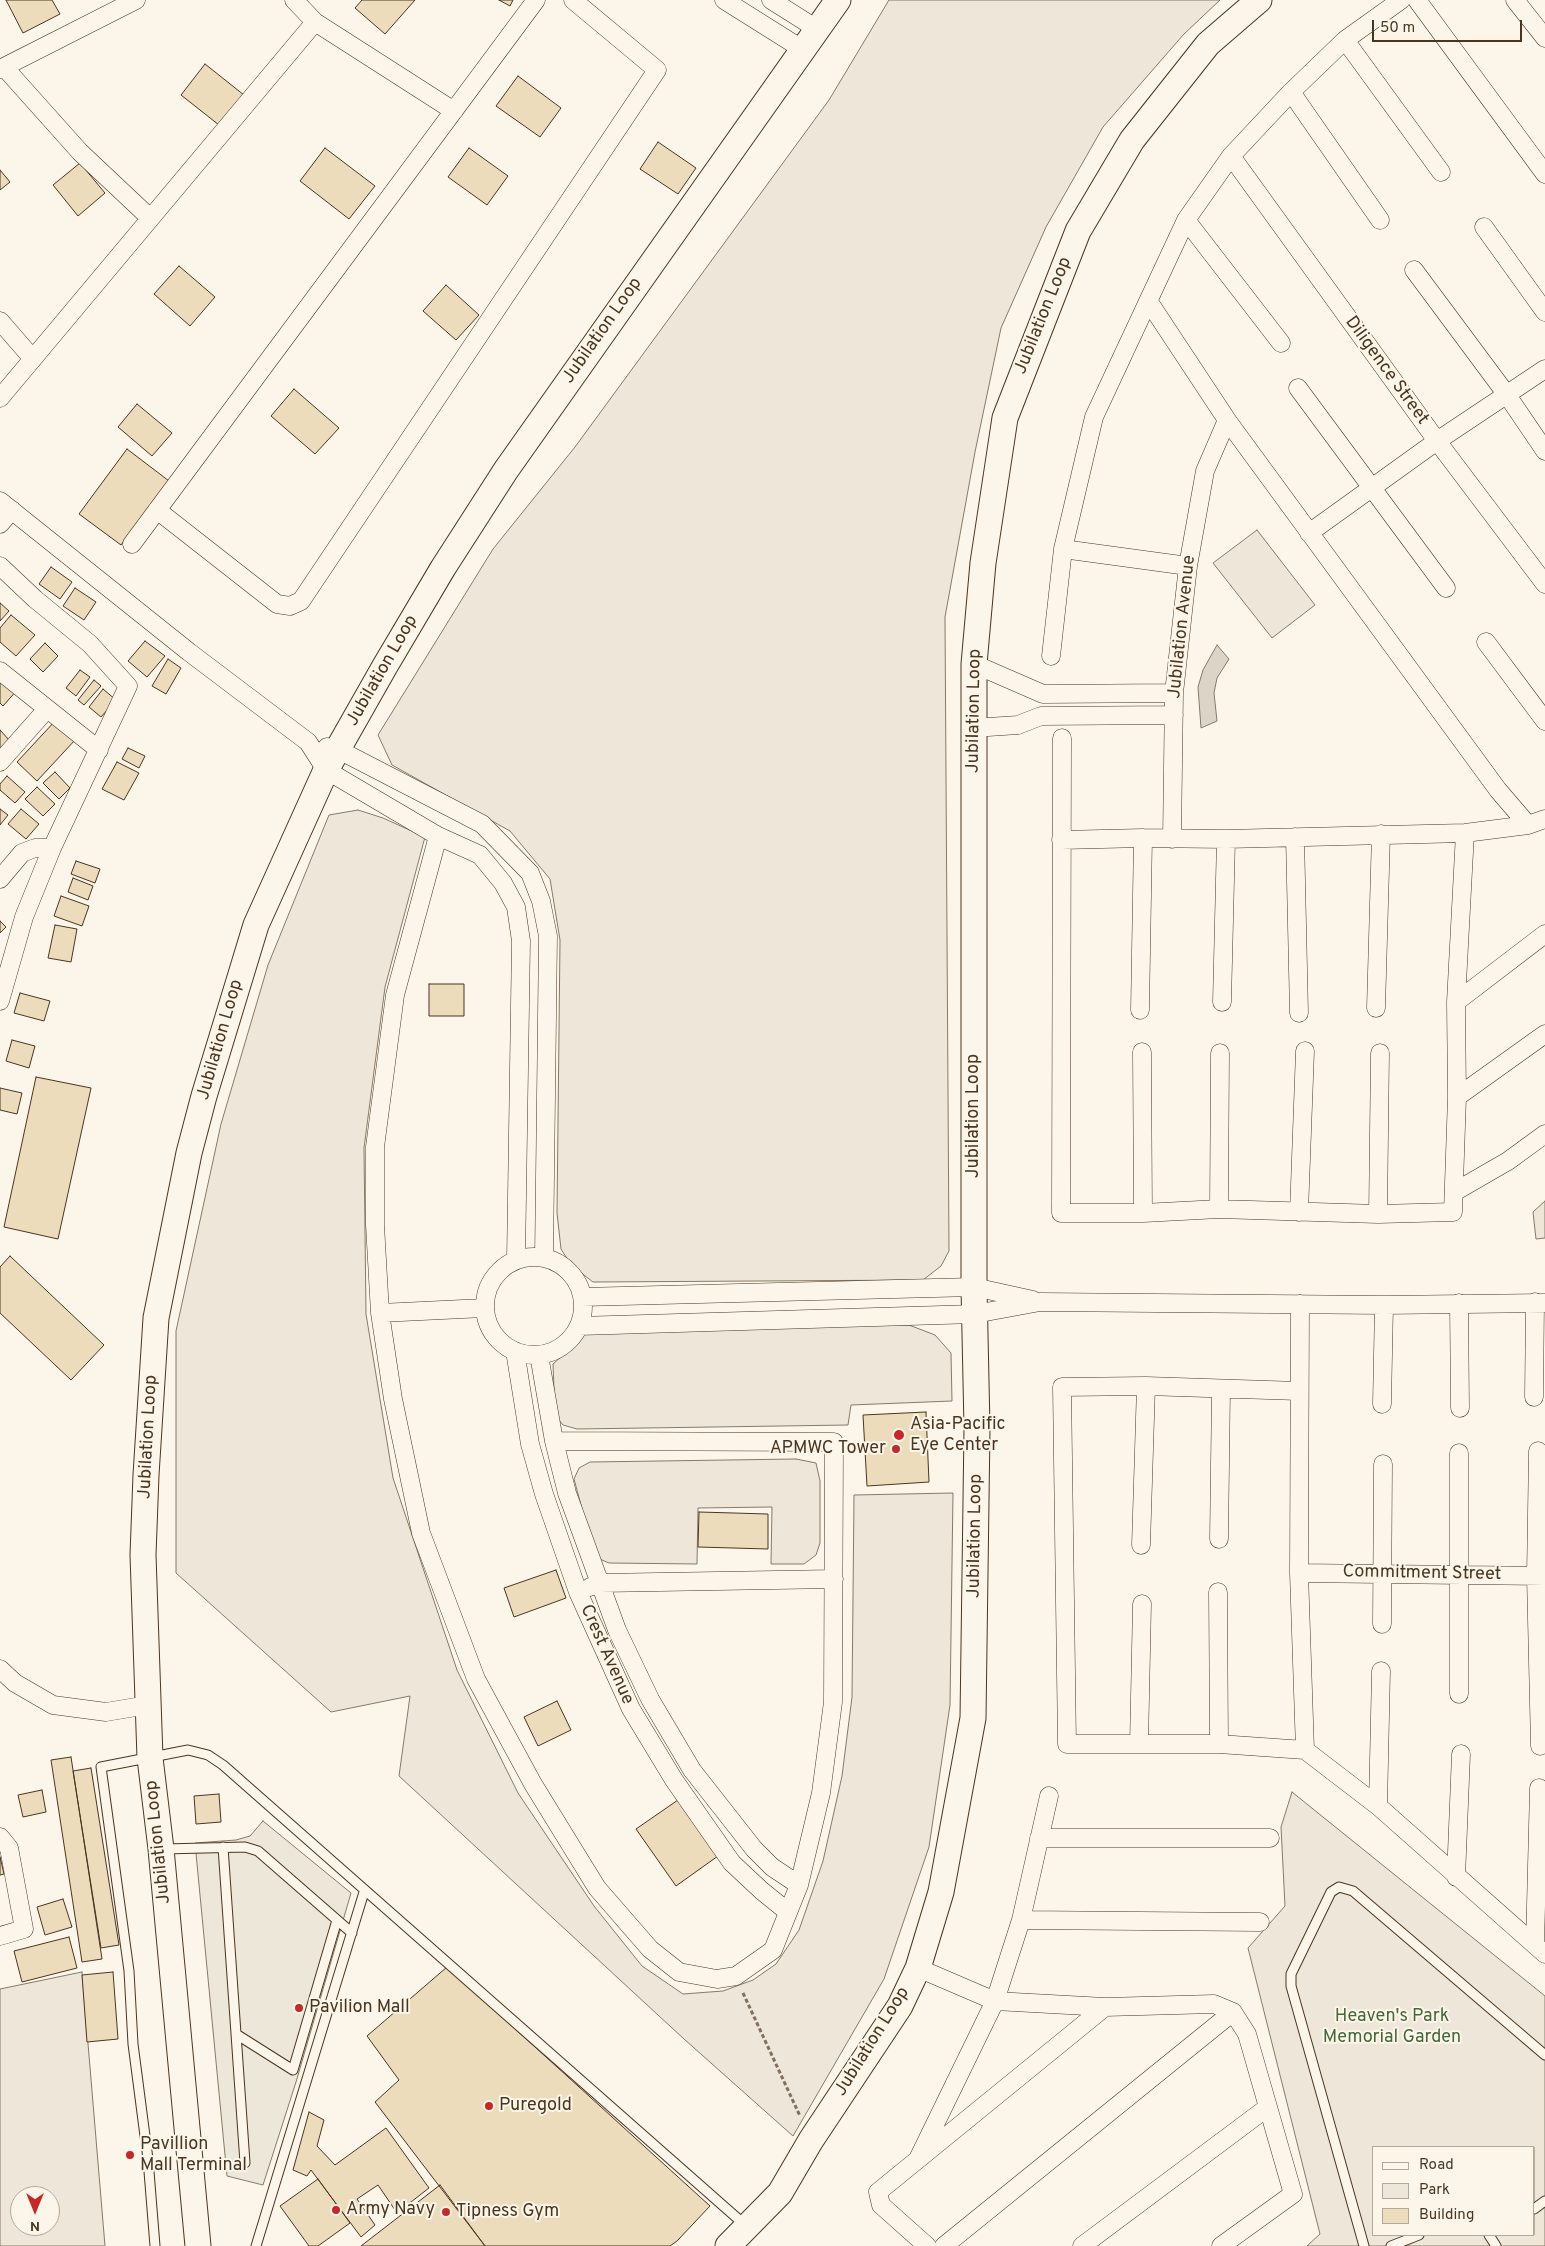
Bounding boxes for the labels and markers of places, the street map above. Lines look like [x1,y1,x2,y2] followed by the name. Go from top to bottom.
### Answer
[910,1414,1005,1456] place label: Asia-Pacific Eye Center
[892,1428,906,1442] marker: Asia-Pacific Eye Center
[770,1438,886,1460] place label: APMWC Tower
[890,1443,902,1455] marker: APMWC Tower
[309,1997,410,2019] place label: Pavilion Mall
[293,2002,305,2014] marker: Pavilion Mall
[499,2095,572,2117] place label: Puregold
[483,2100,495,2112] marker: Puregold
[140,2134,247,2176] place label: Pavillion Mall Terminal
[124,2149,136,2161] marker: Pavillion Mall Terminal
[346,2199,435,2221] place label: Army Navy
[456,2201,559,2223] place label: Tipness Gym
[330,2204,342,2216] marker: Army Navy
[440,2206,452,2218] marker: Tipness Gym

